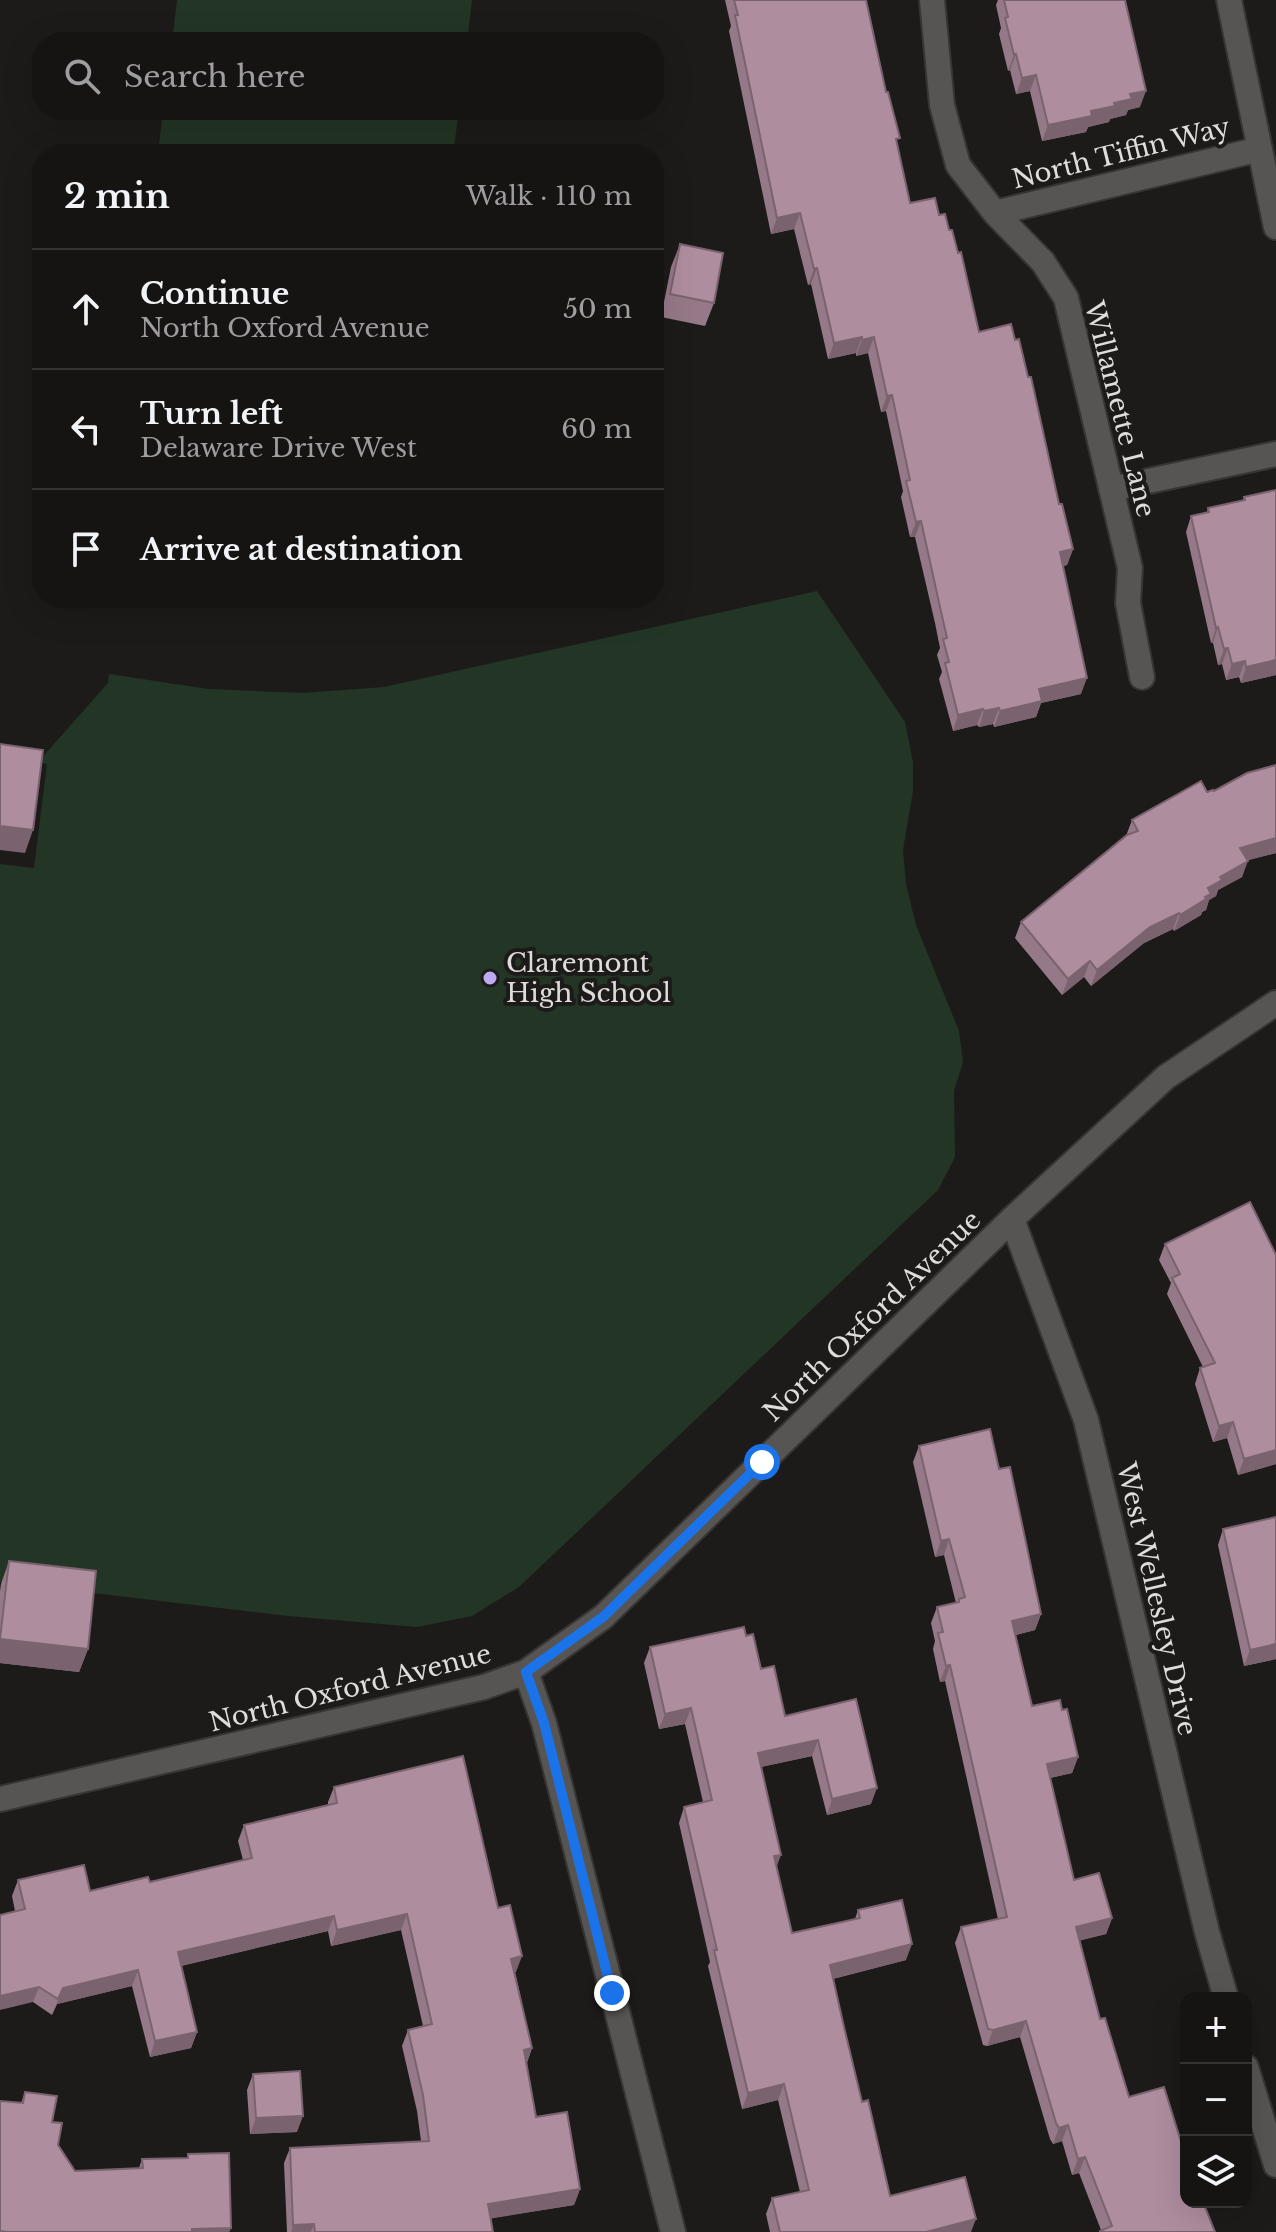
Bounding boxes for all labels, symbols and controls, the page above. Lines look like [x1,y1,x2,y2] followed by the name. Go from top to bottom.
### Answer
[32,32,664,120] search box
[60,54,104,98] icon: search
[124,58,305,95] text: Search here
[1009,110,1234,196] street label: North Tiffin Way
[64,175,170,217] text: 2 min
[466,180,632,212] text: Walk · 110 m
[140,275,289,312] text: Continue
[64,287,108,331] icon: ahead
[563,293,632,325] text: 50 m
[1077,297,1162,520] street label: Willamette Lane
[140,312,430,344] text: North Oxford Avenue
[140,395,283,432] text: Turn left
[64,407,108,451] icon: left
[561,413,632,445] text: 60 m
[140,432,417,464] text: Delaware Drive West
[64,527,108,571] icon: arrive
[140,531,463,568] text: Arrive at destination
[506,947,671,1009] place label: Claremont High School
[481,969,499,987] marker: Claremont High School
[757,1204,987,1428] street label: North Oxford Avenue
[744,1444,780,1480] route start
[1110,1458,1204,1739] street label: West Wellesley Drive
[206,1637,494,1739] street label: North Oxford Avenue
[594,1975,630,2011] route end
[1180,1992,1252,2208] map controls
[1180,1992,1252,2064] button: +
[1180,2064,1252,2136] button: −
[1180,2136,1252,2208] button: layers

